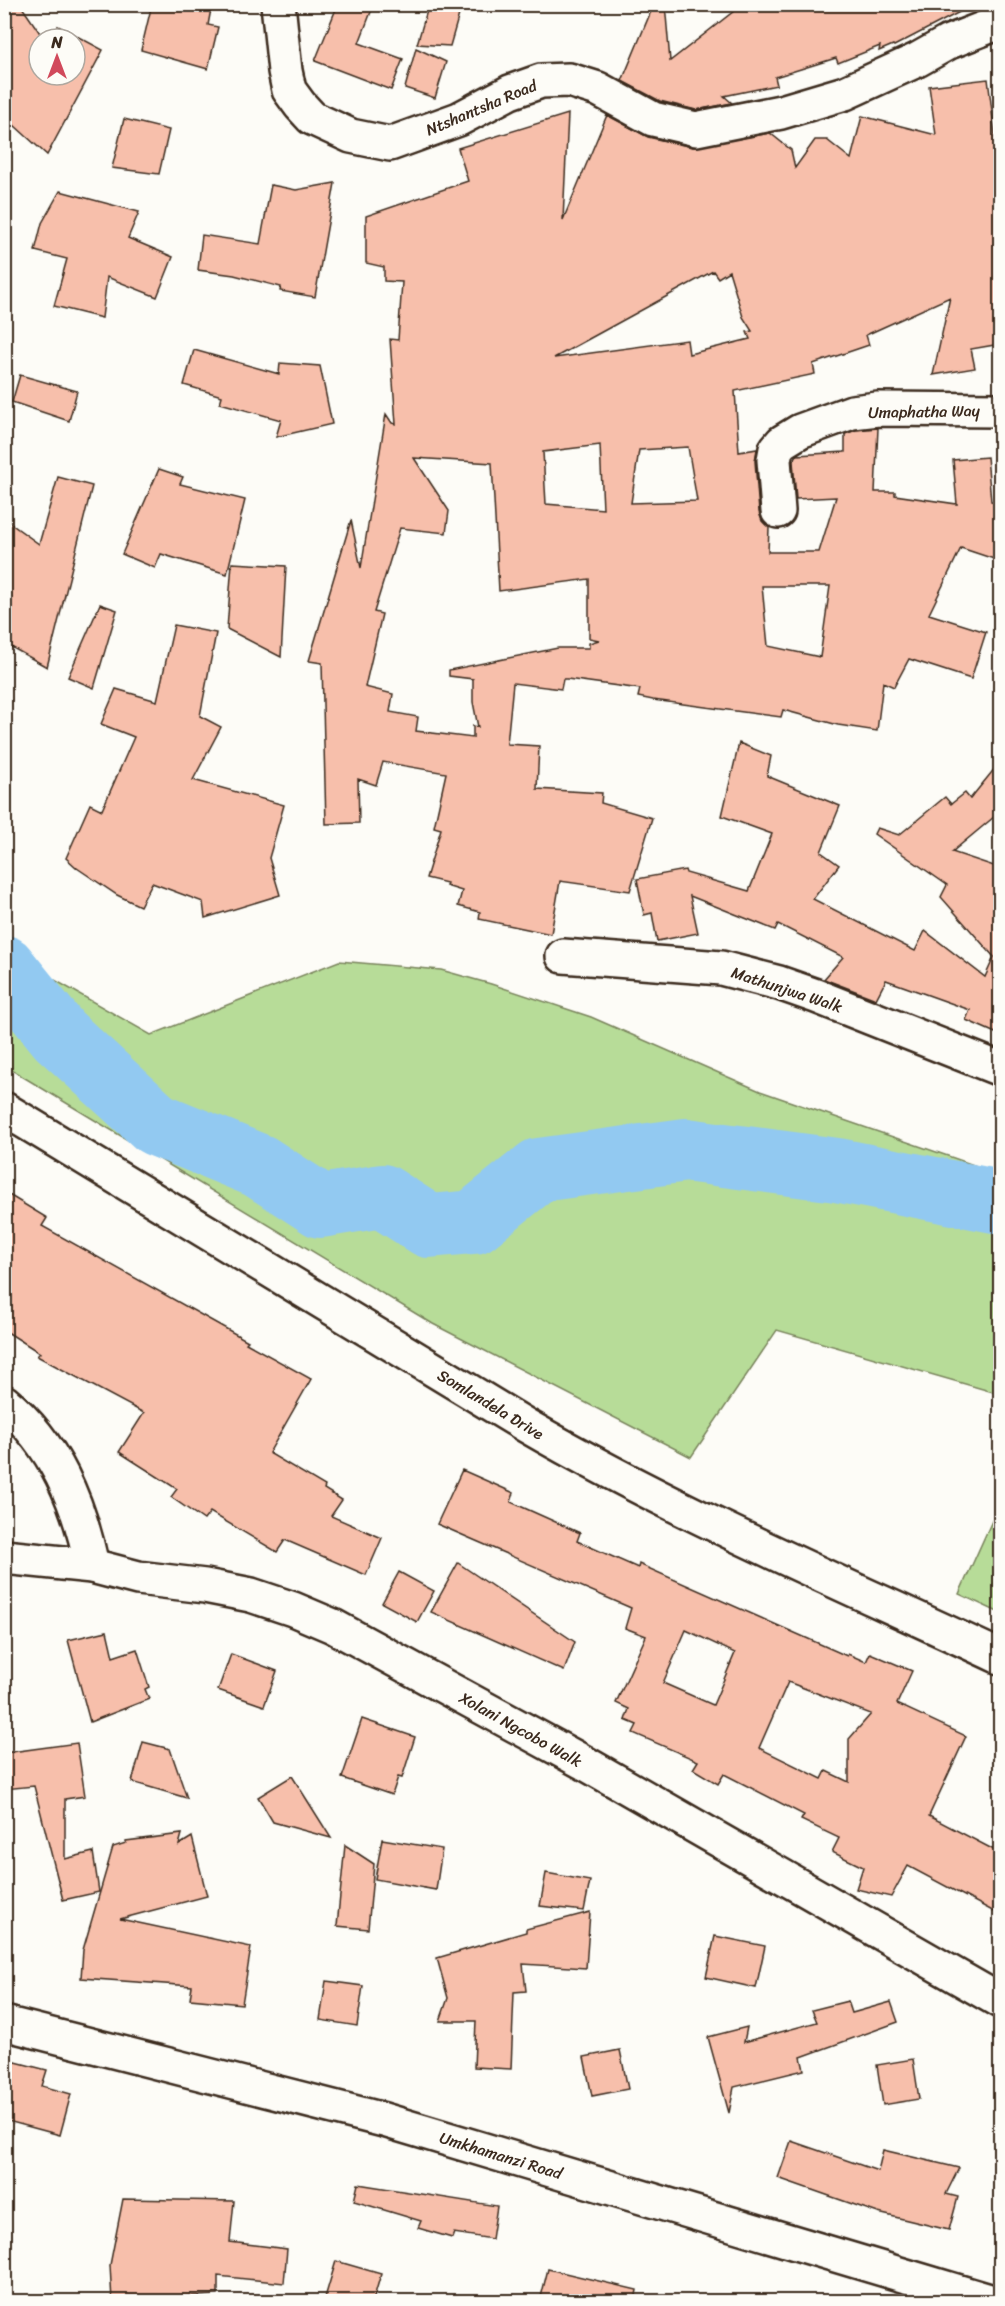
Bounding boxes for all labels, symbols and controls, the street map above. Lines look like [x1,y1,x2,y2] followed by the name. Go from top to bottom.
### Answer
[27,27,87,87] north arrow
[50,28,63,57] text: N
[421,70,543,144] street label: Ntshantsha Road
[868,396,981,427] street label: Umaphatha Way
[727,958,847,1021] street label: Mathunjwa Walk
[432,1361,550,1448] street label: Somlandela Drive
[453,1683,588,1775] street label: Xolani Ngcobo Walk
[436,2123,567,2188] street label: Umkhamanzi Road

